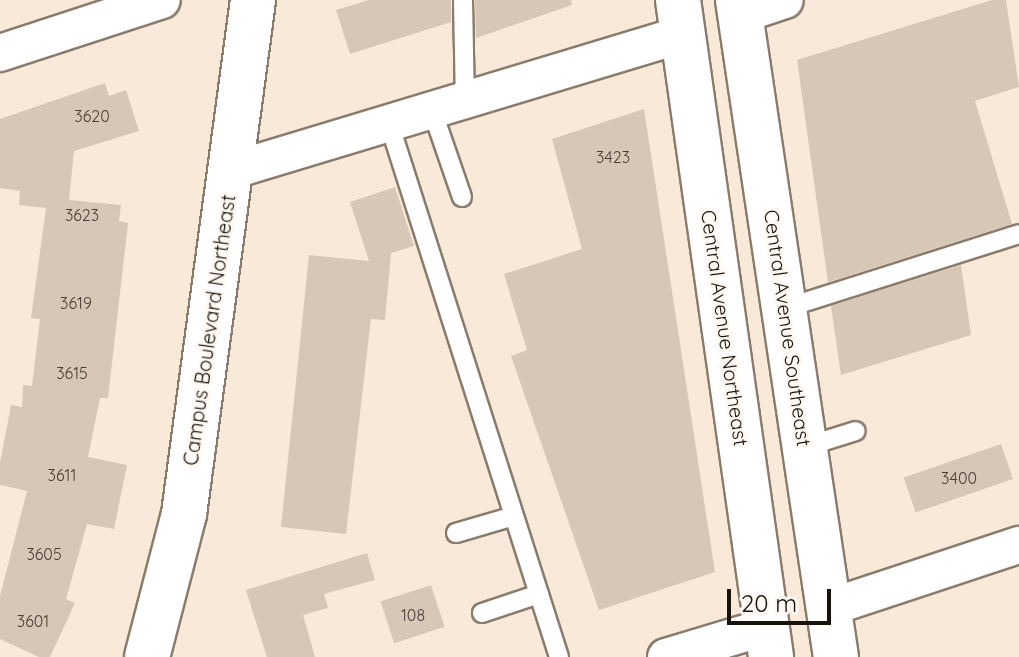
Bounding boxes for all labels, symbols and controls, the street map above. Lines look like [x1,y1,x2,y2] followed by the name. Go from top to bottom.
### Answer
[74,106,110,126] house number: 3620
[596,147,630,167] house number: 3423
[178,193,240,467] street label: Campus Boulevard Northeast
[65,205,99,225] house number: 3623
[697,208,753,448] street label: Central Avenue Northeast
[760,208,816,448] street label: Central Avenue Southeast
[60,293,92,313] house number: 3619
[56,363,88,383] house number: 3615
[48,465,76,485] house number: 3611
[941,468,977,488] house number: 3400
[26,544,62,564] house number: 3605
[731,573,835,623] scale bar
[741,588,797,618] text: 20 m
[401,605,425,625] house number: 108
[17,611,49,631] house number: 3601

